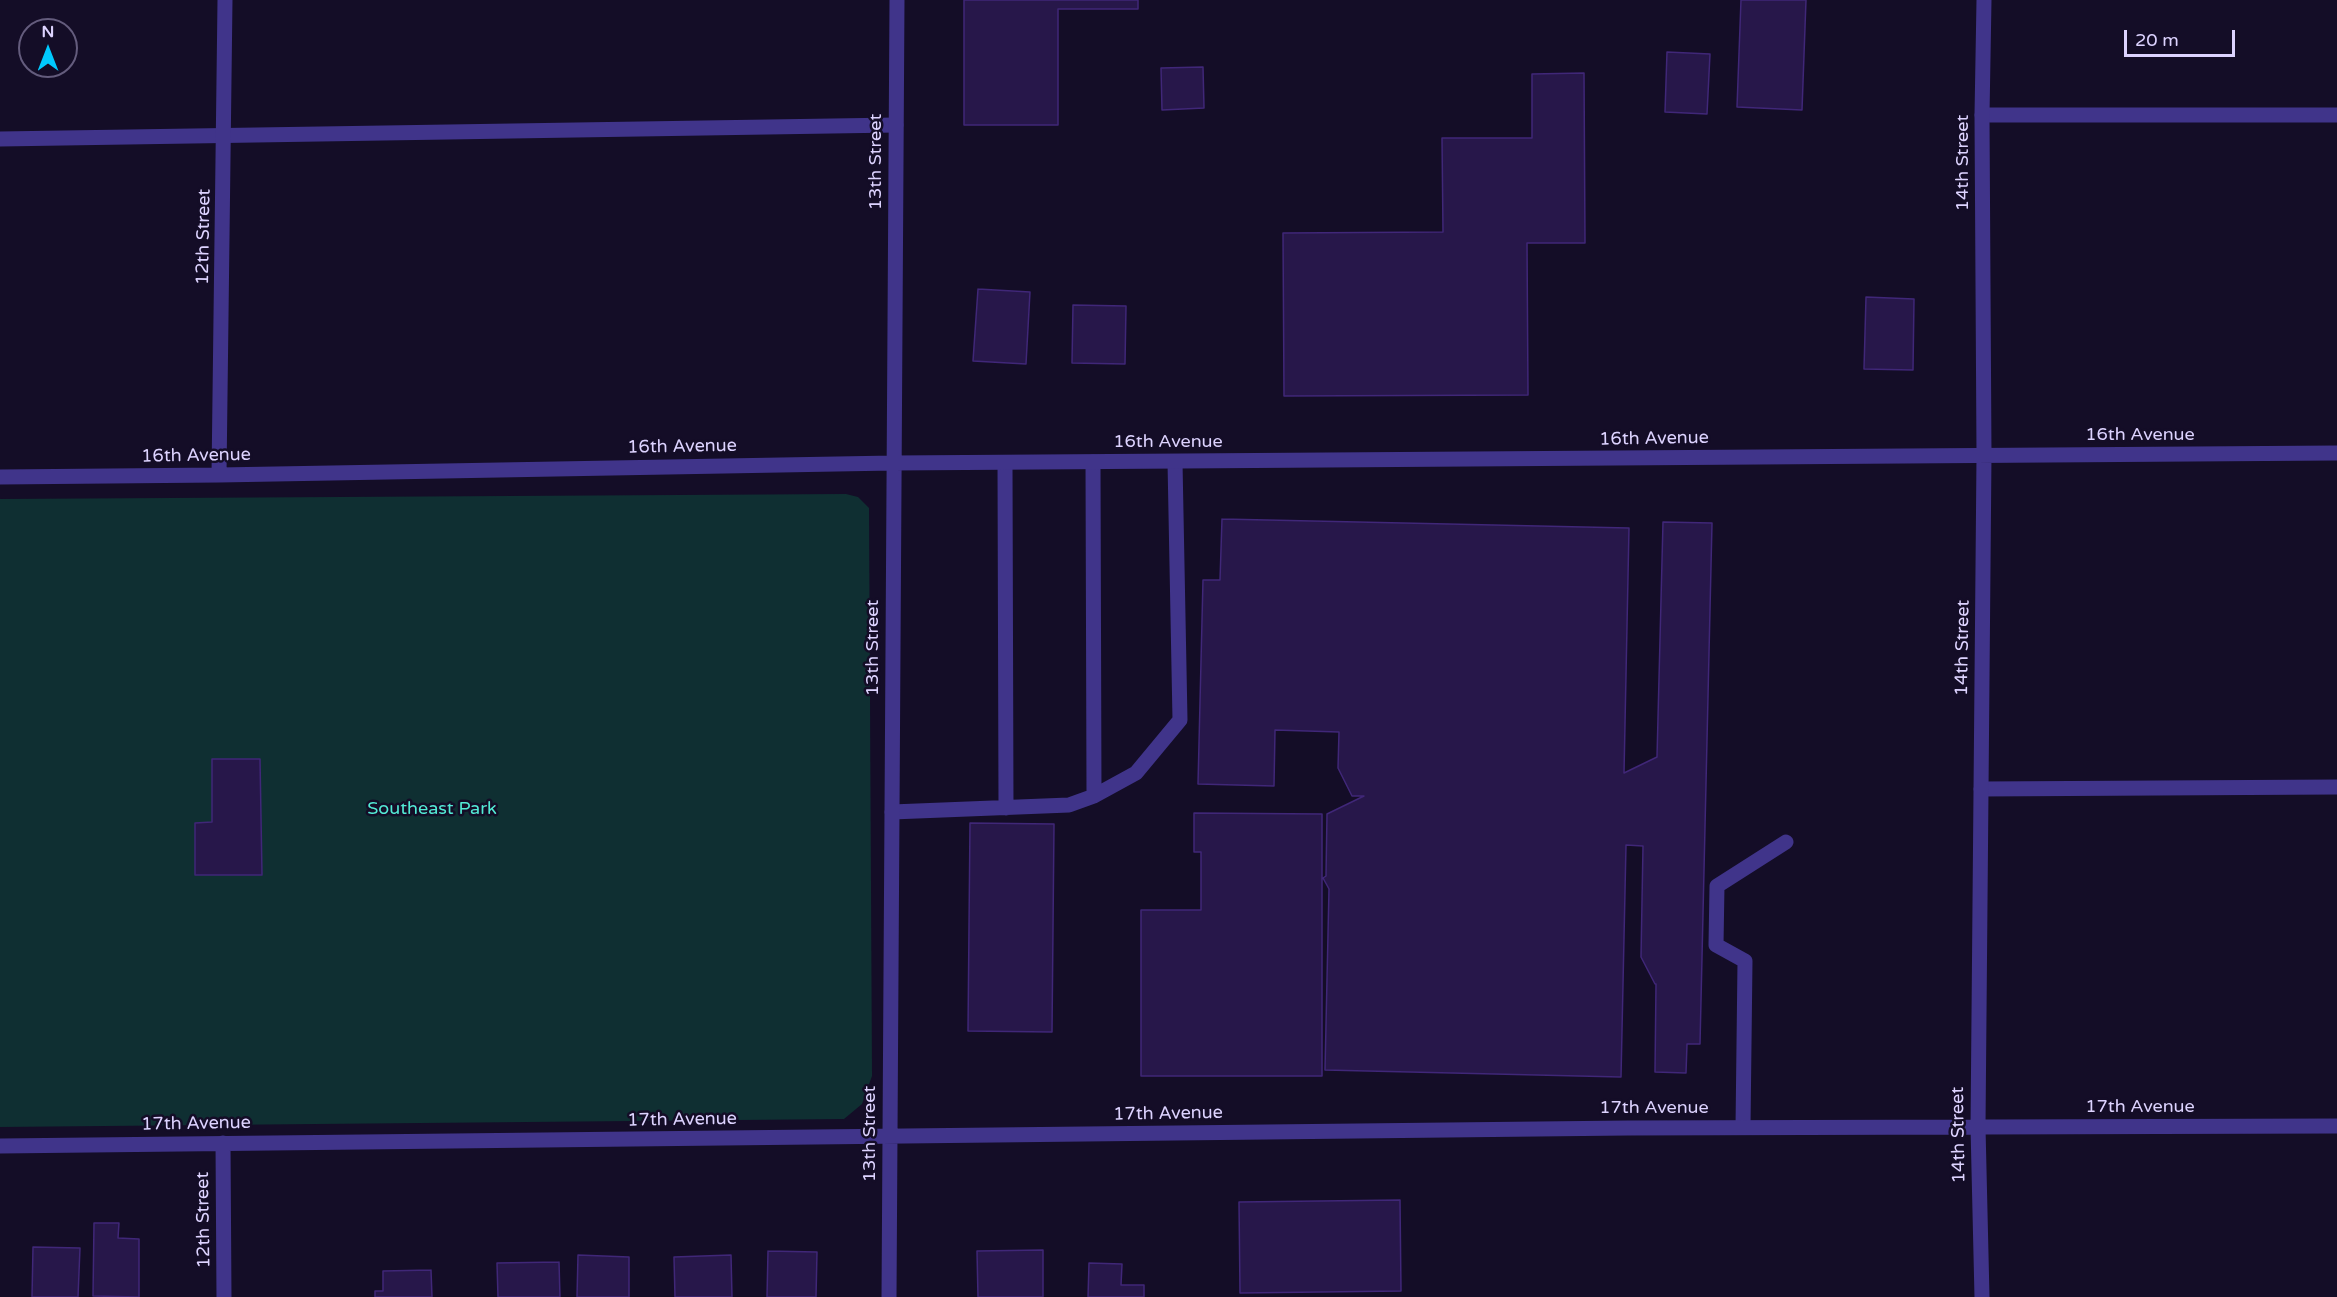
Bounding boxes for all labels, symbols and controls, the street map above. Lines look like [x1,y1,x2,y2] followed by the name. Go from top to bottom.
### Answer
[18,18,78,78] north arrow
[2127,18,2238,56] scale bar
[42,22,54,42] text: N
[2135,29,2179,51] text: 20 m
[865,114,887,210] street label: 13th Street
[1952,115,1974,211] street label: 14th Street
[192,189,216,285] street label: 12th Street
[2085,424,2195,446] street label: 16th Avenue
[1599,427,1709,451] street label: 16th Avenue
[1113,431,1223,453] street label: 16th Avenue
[627,435,737,459] street label: 16th Avenue
[141,444,251,468] street label: 16th Avenue
[862,600,884,696] street label: 13th Street
[1951,600,1975,696] street label: 14th Street
[367,798,497,820] park label: Southeast Park
[859,1086,881,1182] street label: 13th Street
[1947,1087,1971,1183] street label: 14th Street
[2085,1096,2195,1118] street label: 17th Avenue
[1599,1097,1709,1119] street label: 17th Avenue
[1113,1102,1223,1126] street label: 17th Avenue
[627,1108,737,1132] street label: 17th Avenue
[141,1112,251,1136] street label: 17th Avenue
[192,1172,216,1268] street label: 12th Street

